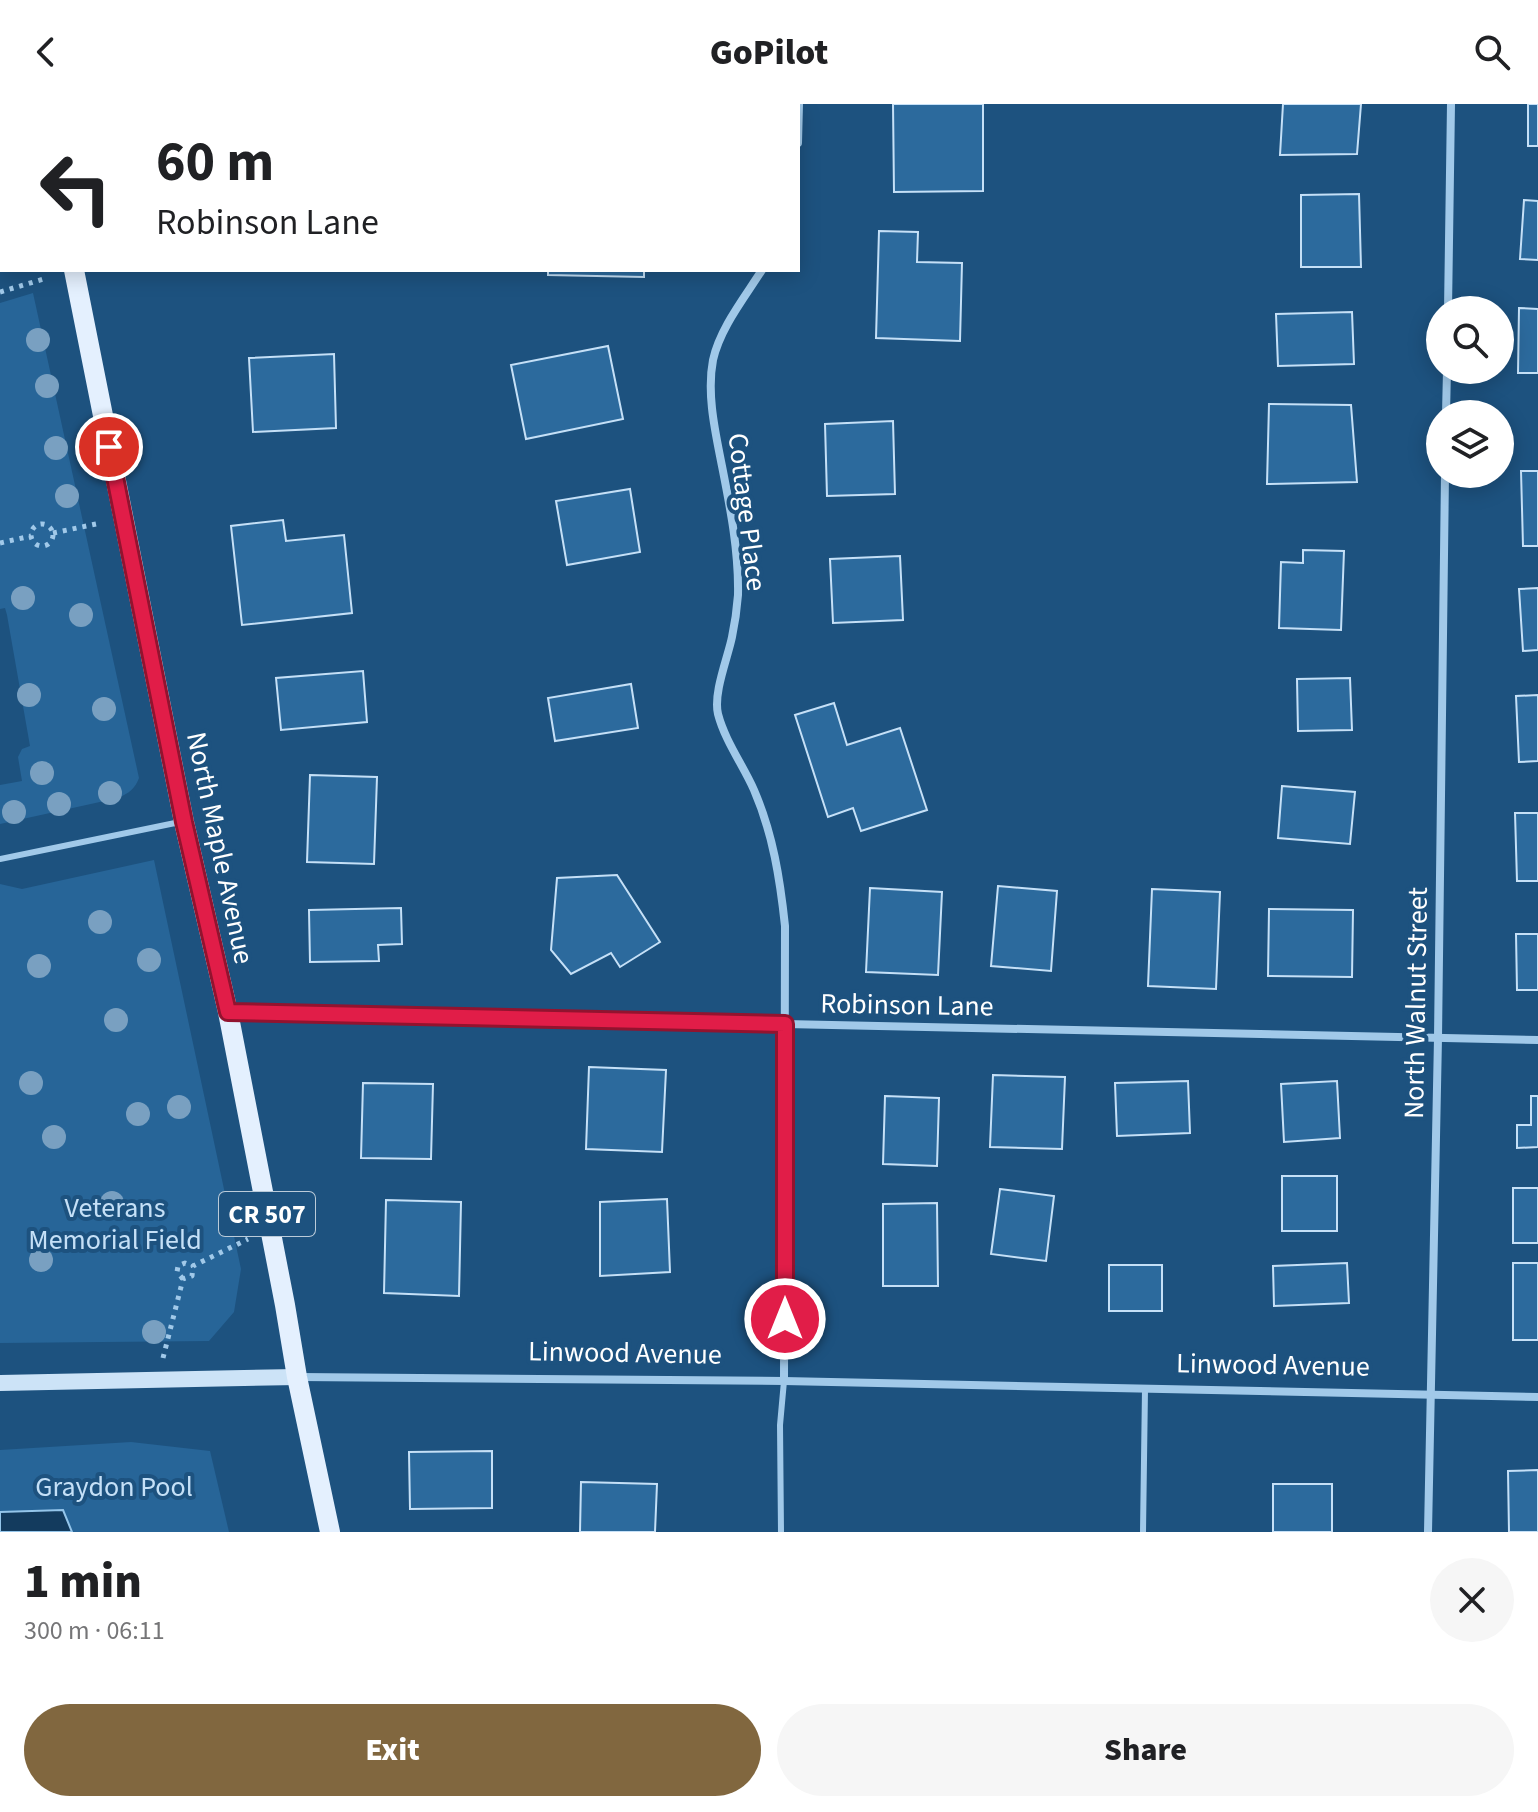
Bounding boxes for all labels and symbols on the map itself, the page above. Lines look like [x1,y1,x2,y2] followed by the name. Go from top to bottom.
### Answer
[75,413,143,481] pin
[717,431,777,593] street label: Cottage Place
[176,728,264,968] street label: North Maple Avenue
[1394,886,1438,1119] street label: North Walnut Street
[820,983,994,1027] street label: Robinson Lane
[28,1188,202,1260] park label: Veterans Memorial Field
[219,1192,315,1236] road number: CR 507
[743,1277,827,1361] position arrow
[528,1331,722,1375] street label: Linwood Avenue
[1176,1343,1370,1387] street label: Linwood Avenue
[35,1467,193,1507] park label: Graydon Pool

